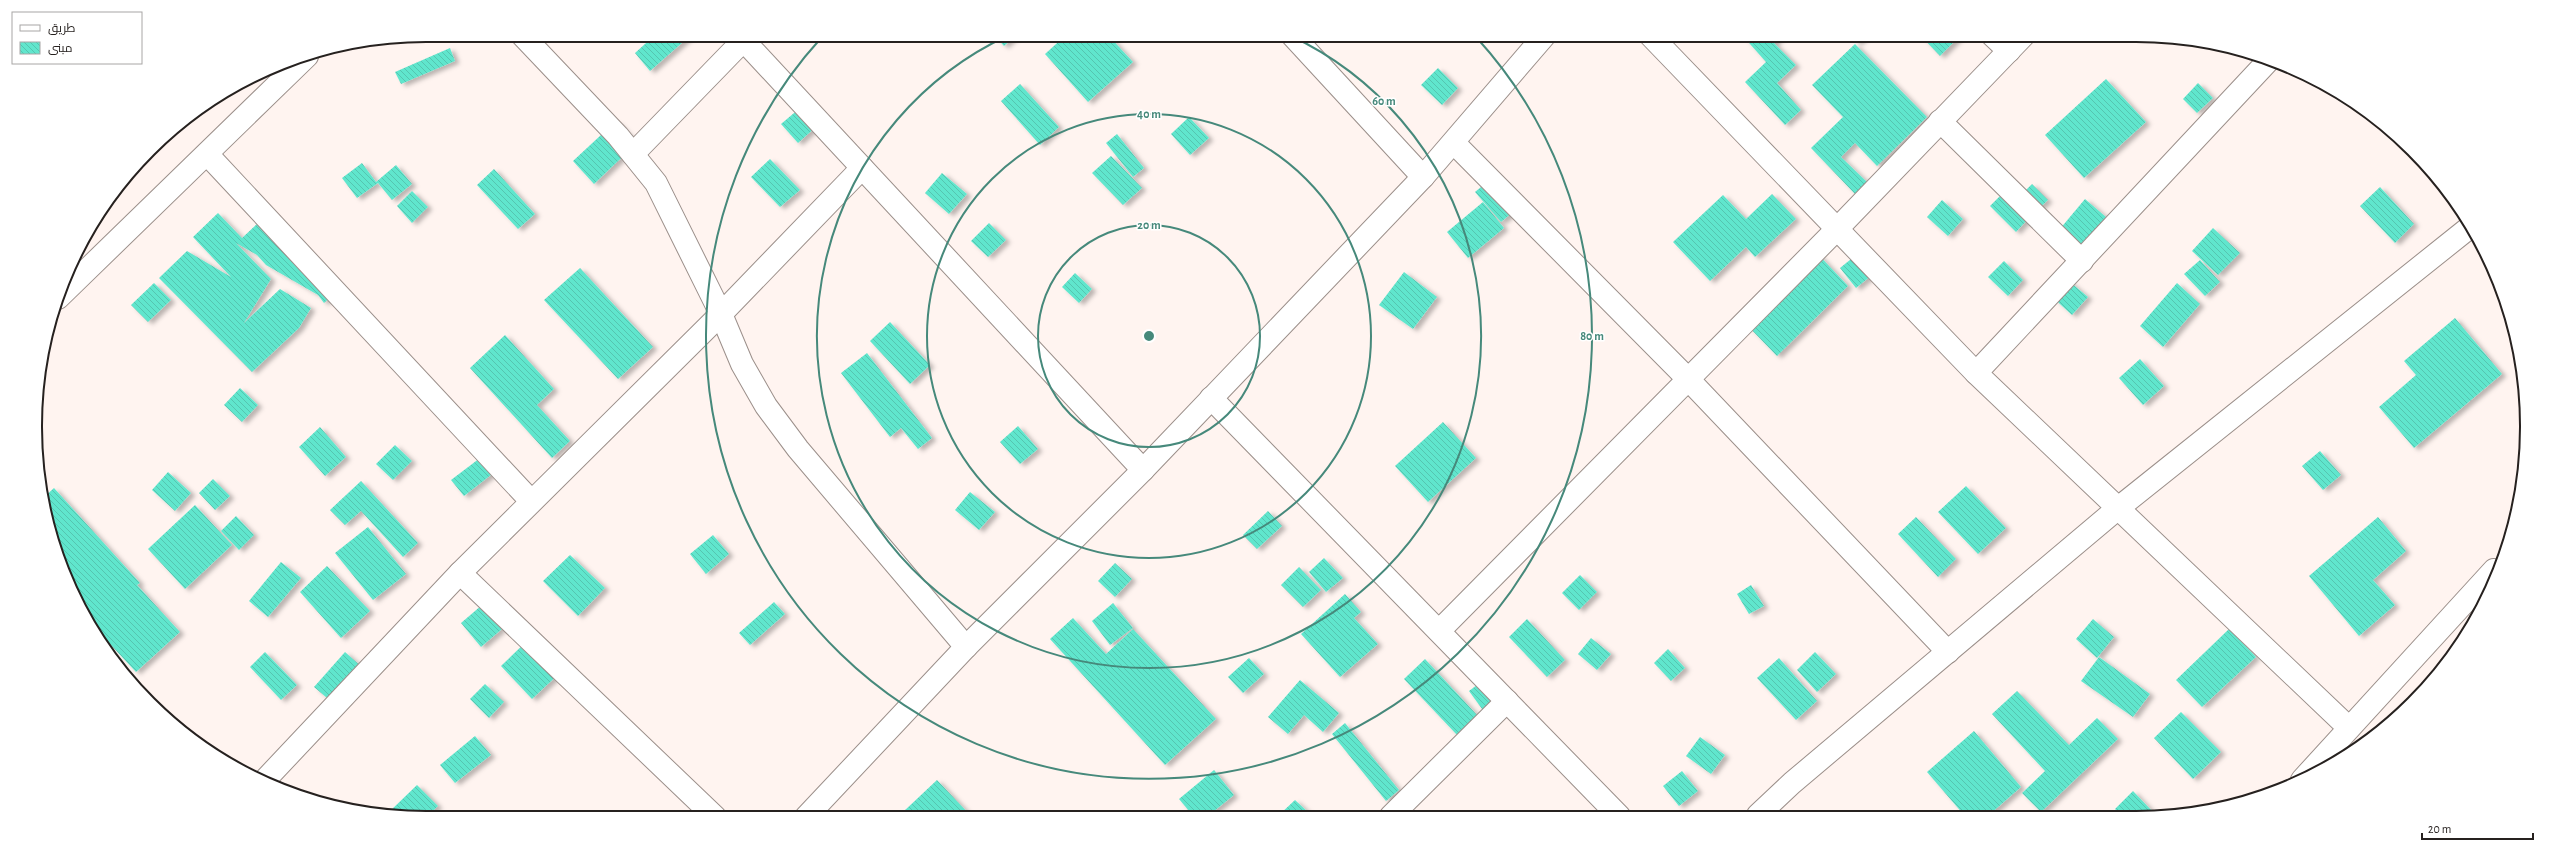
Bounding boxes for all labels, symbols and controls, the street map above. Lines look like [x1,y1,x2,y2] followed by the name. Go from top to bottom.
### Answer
[12,12,142,64] legend
[48,22,76,35] text: طريق
[48,42,73,55] text: مبنى
[1372,95,1396,107] text: 60 m
[1137,108,1161,120] text: 40 m
[1137,219,1161,231] text: 20 m
[1142,329,1156,343] centre of rings
[1580,330,1604,342] text: 80 m
[2422,815,2533,841] scale bar
[2428,823,2451,835] text: 20 m

